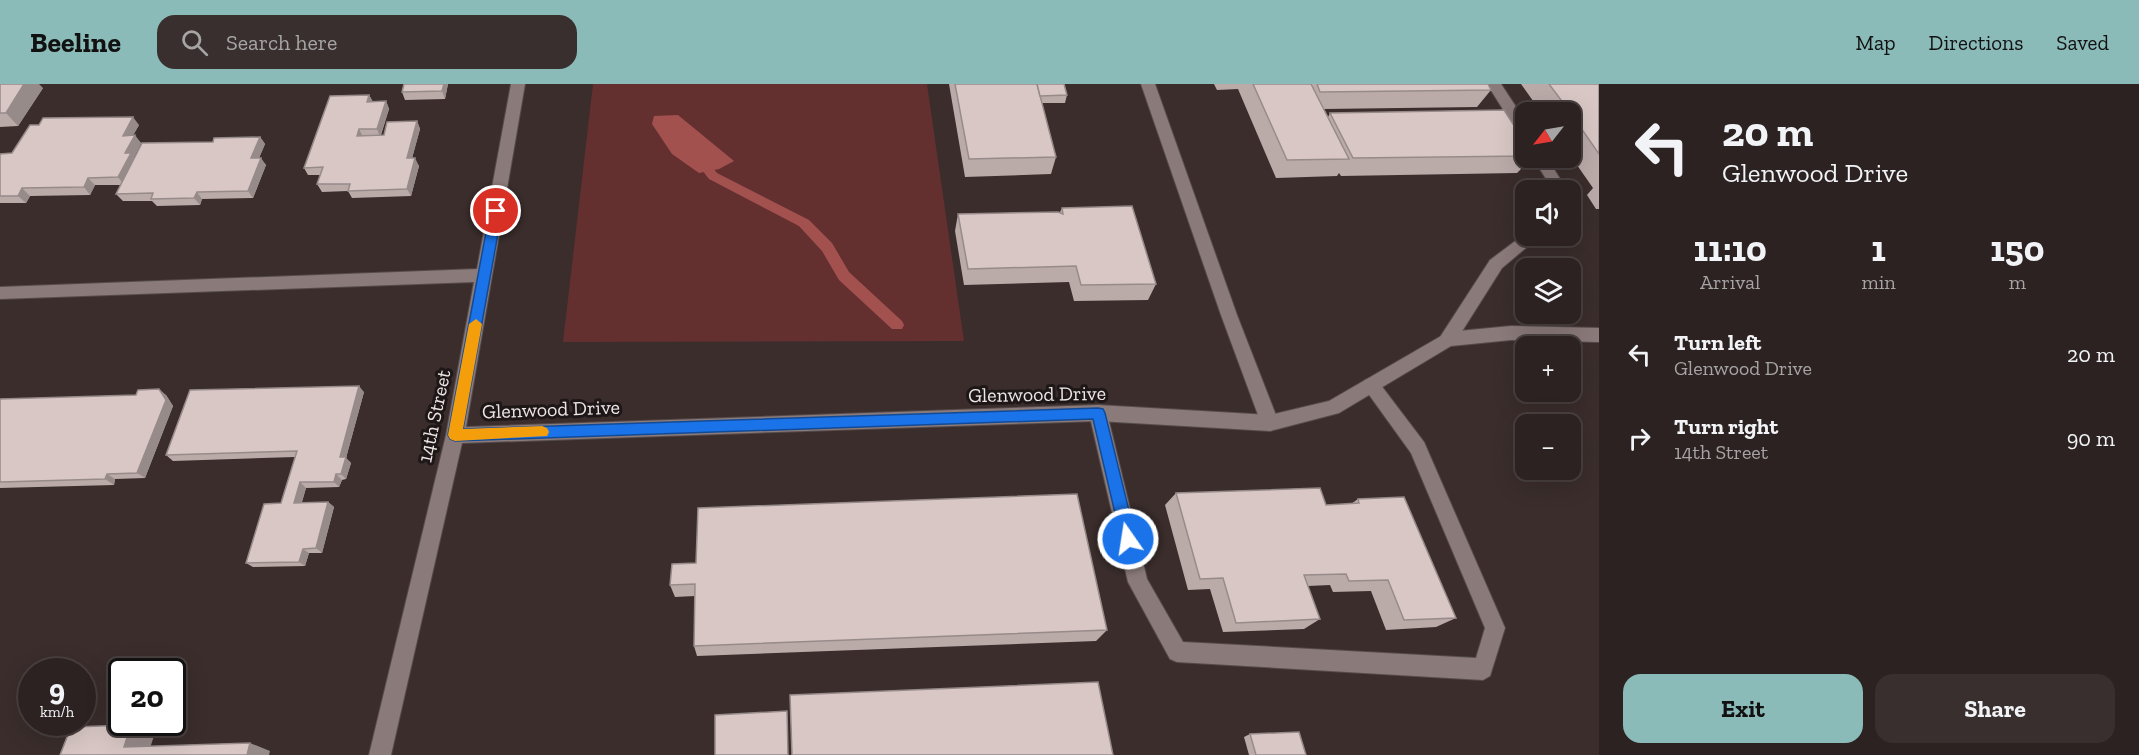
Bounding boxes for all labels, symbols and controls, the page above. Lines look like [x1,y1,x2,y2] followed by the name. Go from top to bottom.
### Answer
[157,15,577,69] search box
[30,26,121,59] text: Beeline
[178,26,211,59] icon: search
[226,29,337,56] text: Search here
[1856,30,1896,55] text: Map
[1929,30,2023,55] text: Directions
[2056,30,2109,55] text: Saved
[1515,102,1581,168] north arrow
[1515,102,1581,480] map controls
[1722,106,1813,157] text: 20 m
[1623,108,1701,186] icon: left
[1722,157,1908,189] text: Glenwood Drive
[1515,180,1581,246] button: sound
[470,185,521,236] pin
[479,194,512,227] icon: arrive
[1694,227,1767,270] text: 11:10
[1871,227,1886,270] text: 1
[1990,227,2044,270] text: 150
[1515,258,1581,324] button: layers
[1700,270,1760,294] text: Arrival
[1861,270,1896,294] text: min
[2009,270,2026,294] text: m
[1674,329,1761,356] text: Turn left
[1515,336,1581,402] button: +
[1623,338,1656,371] icon: left
[2067,341,2115,368] text: 20 m
[1674,356,1812,380] text: Glenwood Drive
[412,367,456,465] street label: 14th Street
[968,381,1106,407] street label: Glenwood Drive
[482,395,620,423] street label: Glenwood Drive
[1674,413,1778,440] text: Turn right
[1515,414,1581,480] button: −
[1623,422,1656,455] icon: right
[2067,425,2115,452] text: 90 m
[1674,440,1768,464] text: 14th Street
[1096,507,1160,571] position arrow
[108,658,186,736] speed limit sign: 20
[49,672,65,708] text: 9
[1623,674,1863,743] button: Exit
[1875,674,2115,743] button: Share
[40,703,74,721] text: km/h

